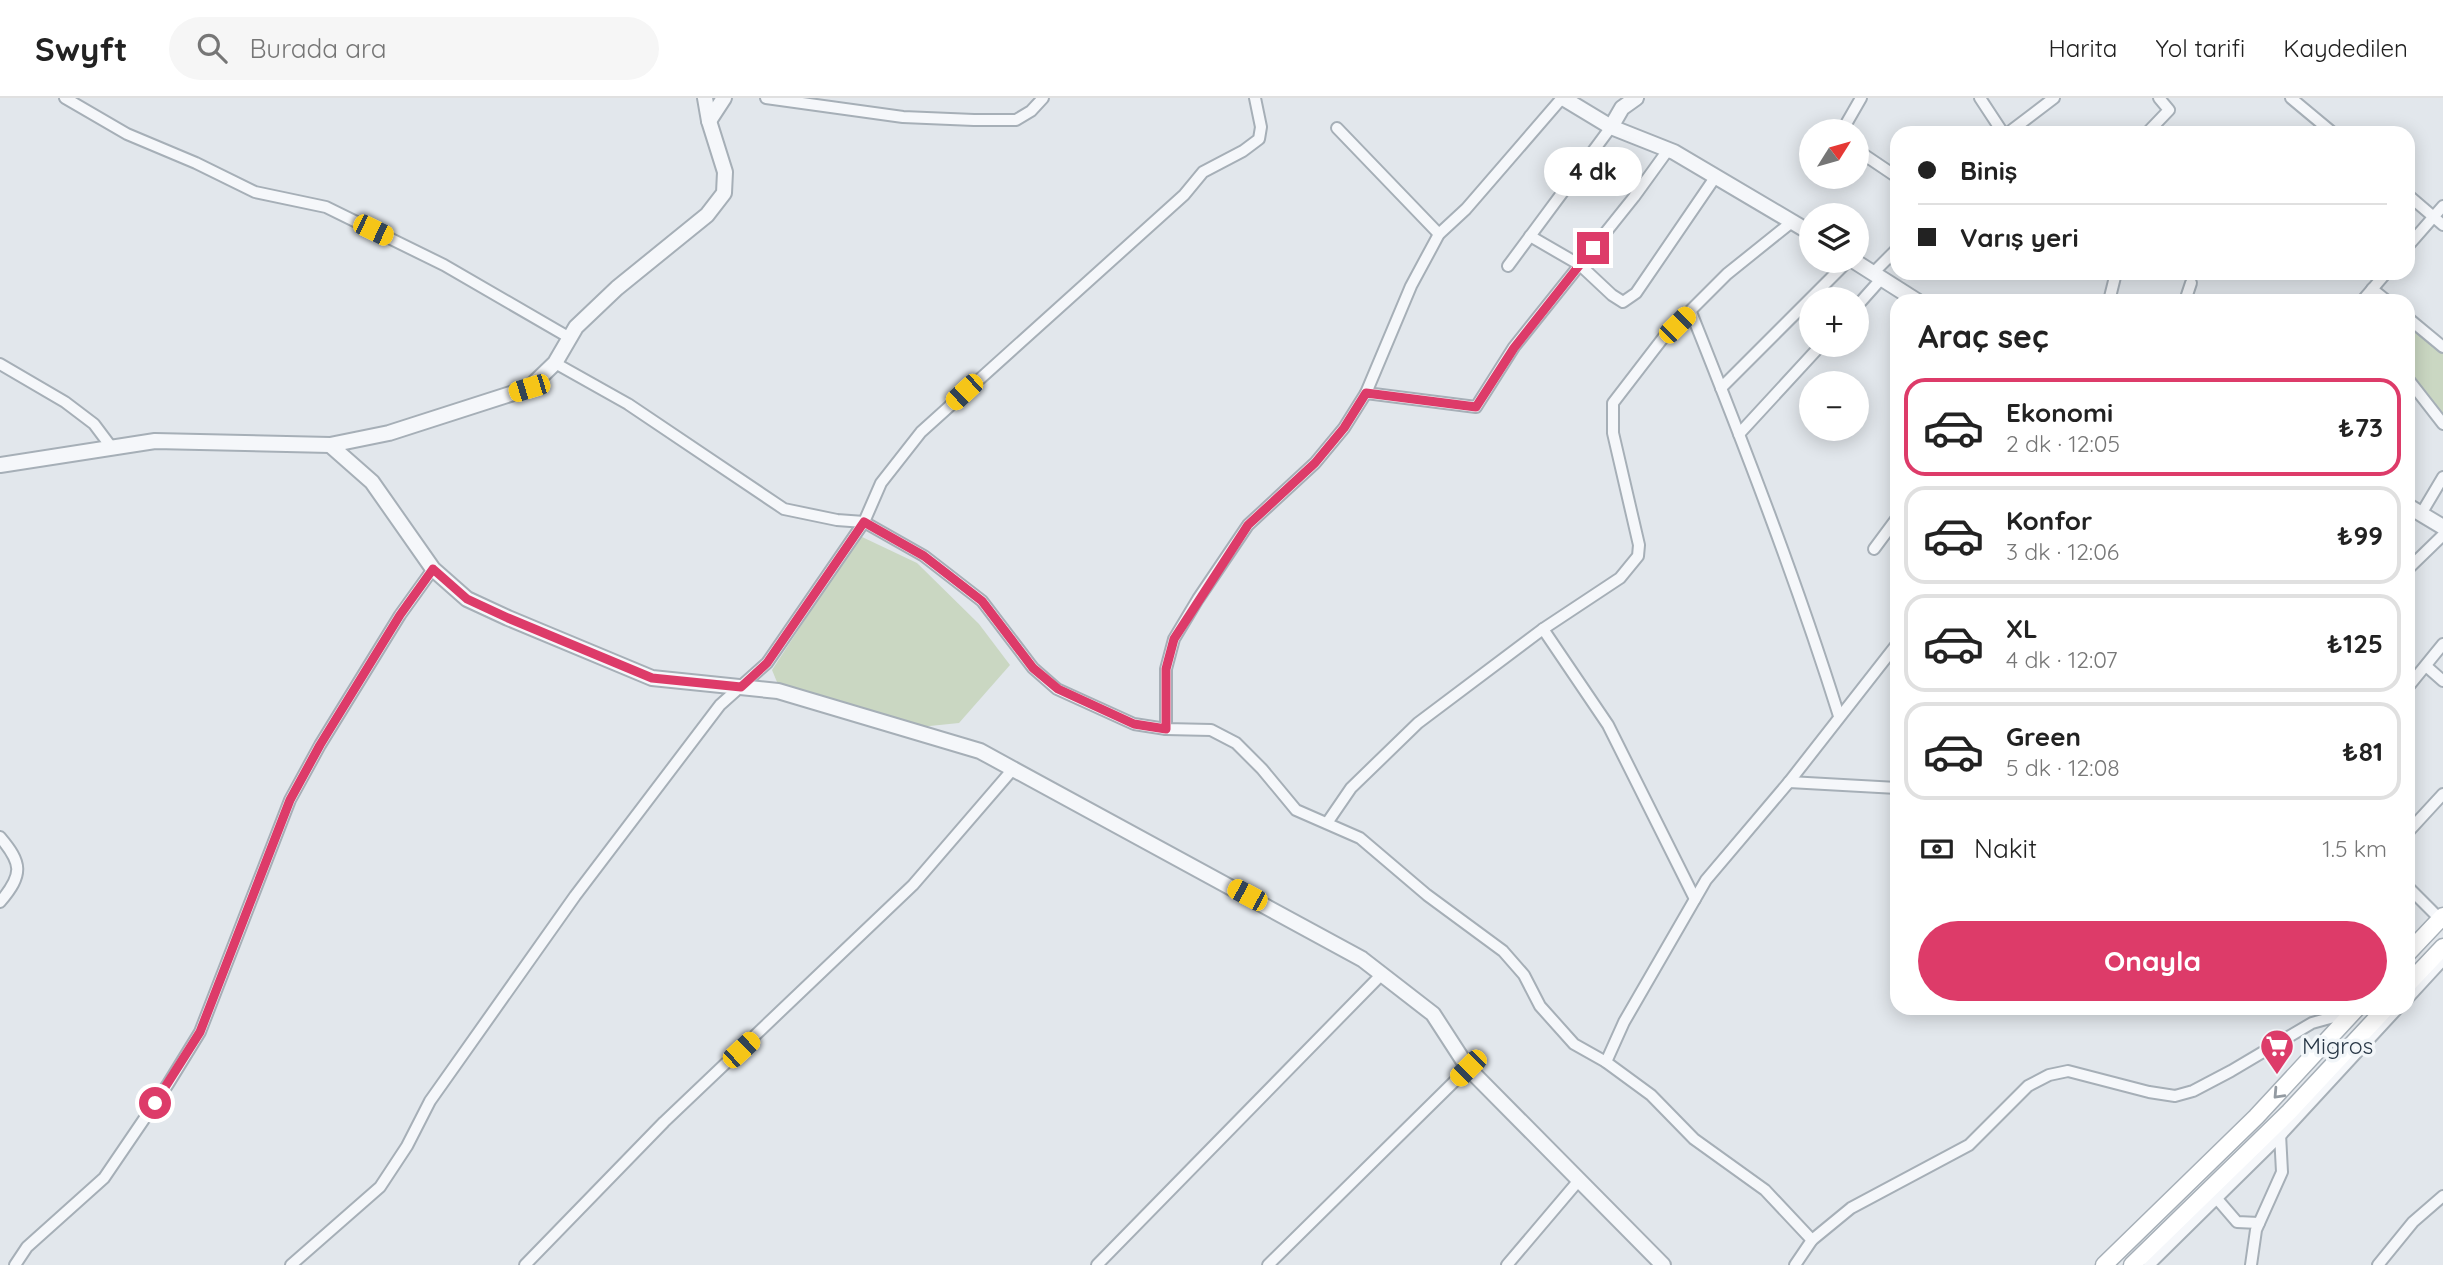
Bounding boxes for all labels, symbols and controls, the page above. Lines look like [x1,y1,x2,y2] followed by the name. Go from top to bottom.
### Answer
[169,17,659,80] search box
[35,28,127,69] text: Swyft
[193,29,231,67] icon: search
[249,32,386,65] text: Burada ara
[2049,33,2117,63] text: Harita
[2155,33,2245,63] text: Yol tarifi
[2283,33,2408,63] text: Kaydedilen
[1799,119,1869,189] north arrow
[1799,119,1869,441] map controls
[1544,146,1642,195] callout: 4 dk
[1960,154,2017,187] text: Biniş
[1569,157,1617,186] text: 4 dk
[1799,203,1869,273] button: layers
[350,211,397,249] car
[1960,221,2079,254] text: Varış yeri
[1577,232,1609,264] route end
[1799,287,1869,357] button: +
[1655,303,1700,347] car
[1918,316,2049,356] text: Araç seç
[942,370,987,414] car
[1799,371,1869,441] button: −
[506,372,553,404] car
[1922,396,1985,459] icon: car
[2006,396,2113,429] text: Ekonomi
[2338,411,2383,444] text: ₺73
[2006,429,2120,458] text: 2 dk · 12:05
[1922,504,1985,567] icon: car
[2006,504,2092,537] text: Konfor
[2337,519,2383,552] text: ₺99
[2006,537,2119,566] text: 3 dk · 12:06
[1922,612,1985,675] icon: car
[2006,612,2038,645] text: XL
[2327,627,2383,660] text: ₺125
[2006,645,2117,674] text: 4 dk · 12:07
[1922,720,1985,783] icon: car
[2006,720,2081,753] text: Green
[2342,735,2383,768] text: ₺81
[2006,753,2120,782] text: 5 dk · 12:08
[1918,830,1956,868] icon: cash
[1974,832,2037,865] text: Nakit
[2322,834,2387,863] text: 1.5 km
[1224,876,1271,914] car
[1918,921,2387,1001] button: Onayla
[2258,1027,2296,1076] supermarket icon: Migros
[719,1028,764,1072] car
[2302,1031,2373,1060] place label: Migros
[1446,1046,1491,1090] car
[2273,1086,2286,1099] one-way arrow
[139,1087,171,1119] route start

